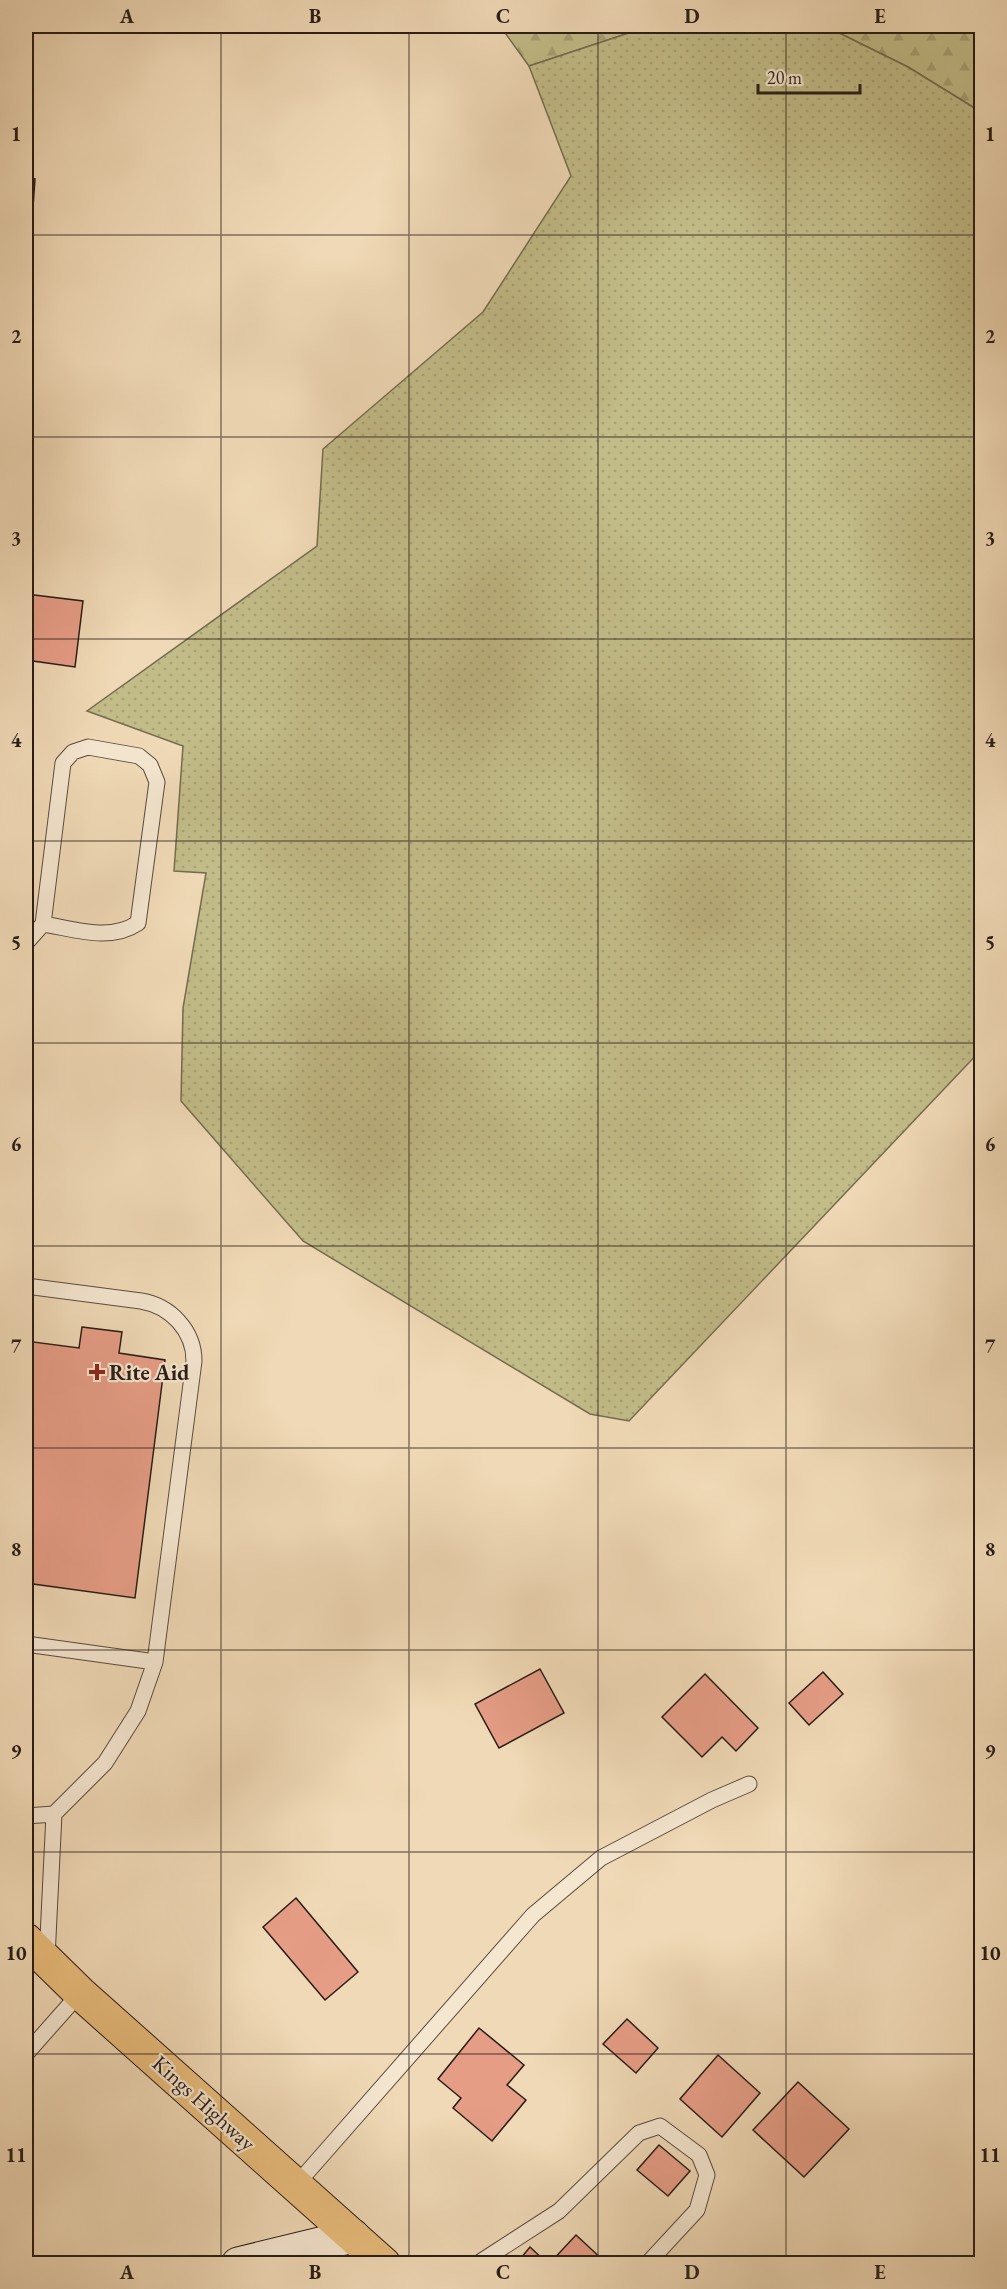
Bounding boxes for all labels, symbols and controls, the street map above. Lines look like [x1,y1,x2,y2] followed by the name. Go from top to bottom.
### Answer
[119,3,135,29] text: A
[309,3,321,29] text: B
[496,3,510,29] text: C
[684,3,700,29] text: D
[874,3,886,29] text: E
[758,57,860,95] scale bar
[767,66,802,89] text: 20 m
[11,121,21,147] text: 1
[985,121,995,147] text: 1
[11,323,22,349] text: 2
[985,323,996,349] text: 2
[11,525,21,551] text: 3
[985,525,995,551] text: 3
[11,727,22,753] text: 4
[985,727,996,753] text: 4
[11,929,21,955] text: 5
[985,929,995,955] text: 5
[11,1131,22,1157] text: 6
[985,1131,996,1157] text: 6
[11,1333,22,1359] text: 7
[985,1333,996,1359] text: 7
[109,1358,189,1387] place label: Rite Aid
[90,1365,104,1379] marker: Rite Aid
[11,1536,21,1562] text: 8
[985,1536,995,1562] text: 8
[11,1738,22,1764] text: 9
[985,1738,996,1764] text: 9
[5,1940,27,1966] text: 10
[979,1940,1001,1966] text: 10
[146,2049,262,2157] street label: Kings Highway
[5,2142,27,2168] text: 11
[979,2142,1001,2168] text: 11
[119,2259,135,2285] text: A
[309,2259,321,2285] text: B
[496,2259,510,2285] text: C
[684,2259,700,2285] text: D
[874,2259,886,2285] text: E

